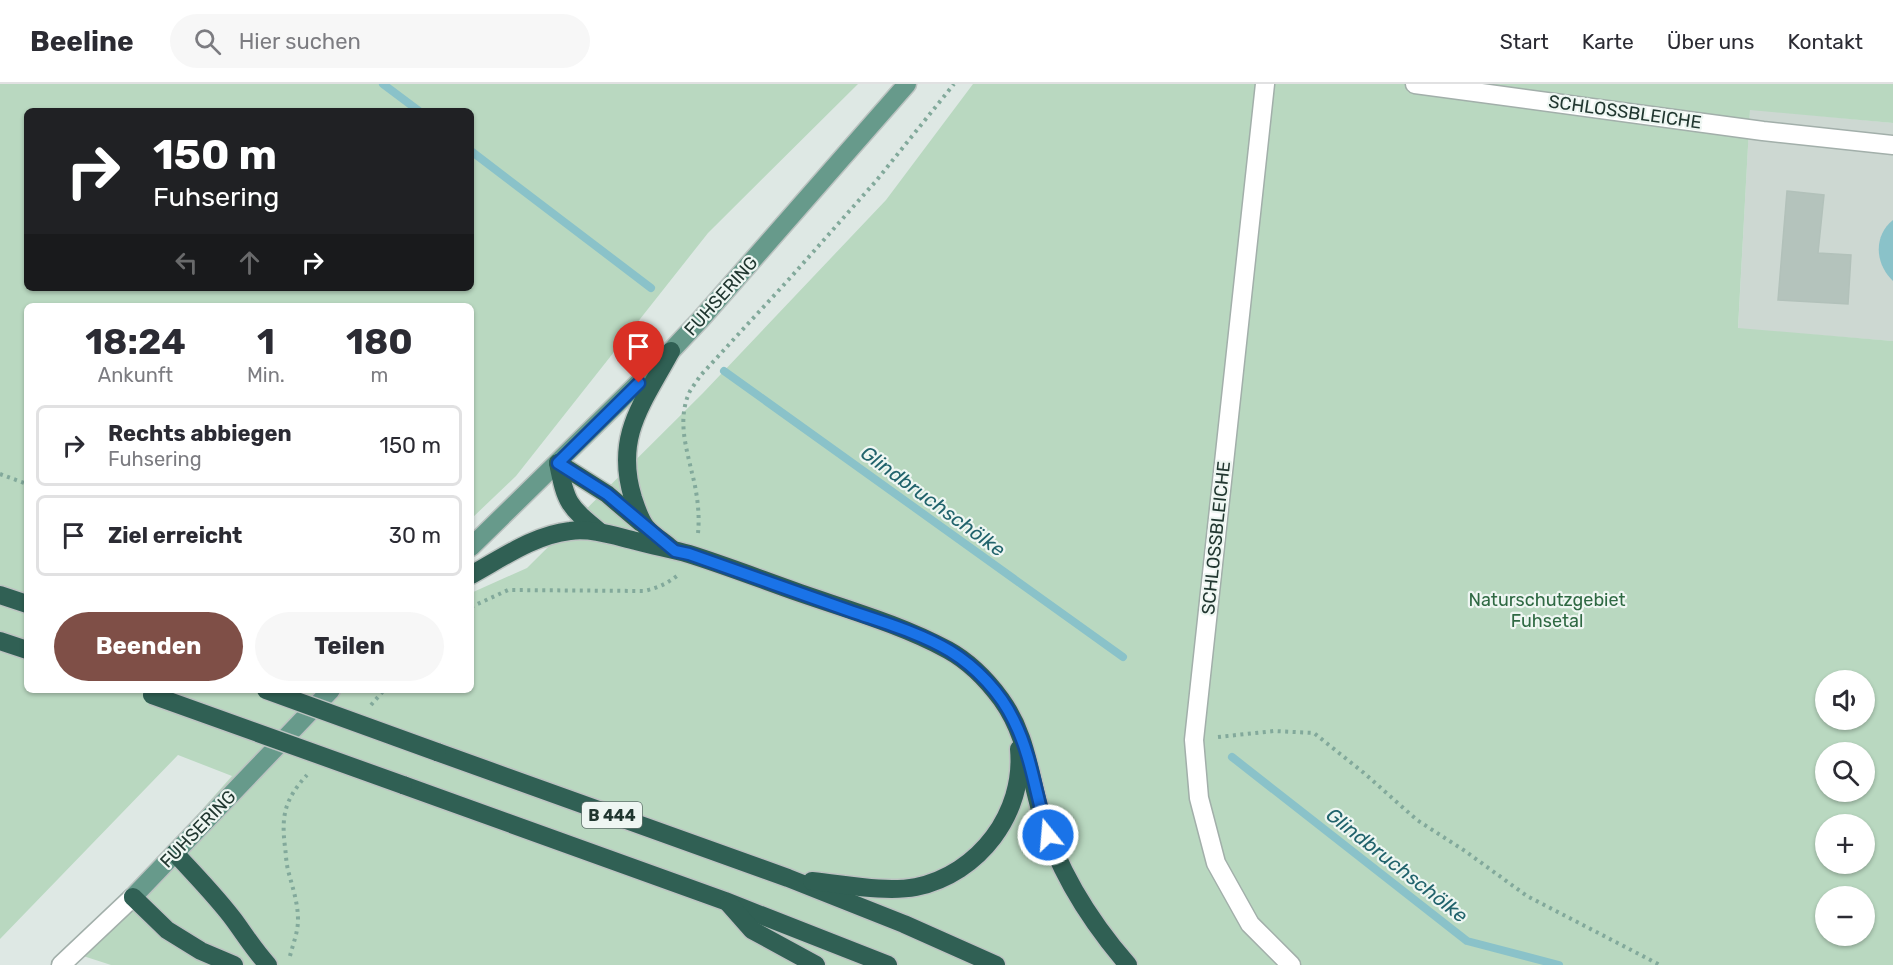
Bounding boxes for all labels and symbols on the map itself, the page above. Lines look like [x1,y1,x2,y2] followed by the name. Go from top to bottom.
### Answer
[1547,90,1703,134] street label: SCHLOSSBLEICHE
[680,252,762,340] street label: FUHSERING
[613,321,664,383] pin
[856,440,1010,562] water label: Glindbruchschölke
[1197,460,1235,616] street label: SCHLOSSBLEICHE
[1468,589,1626,632] park label: Naturschutzgebiet Fuhsetal
[156,786,240,872] street label: FUHSERING
[582,802,642,828] road number: B 444
[1322,802,1472,928] water label: Glindbruchschölke
[1016,803,1080,867] position arrow

